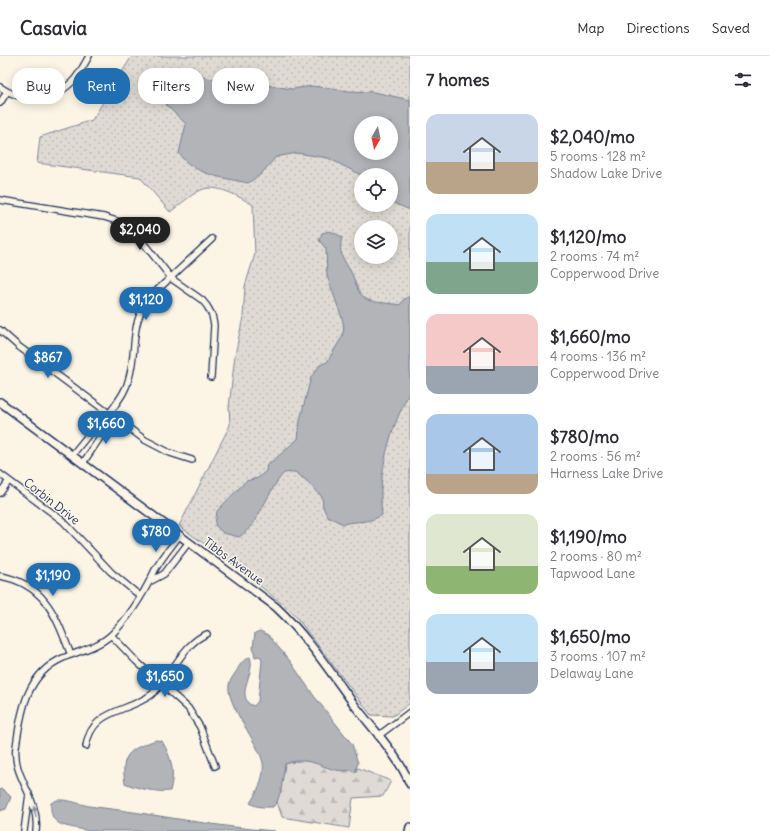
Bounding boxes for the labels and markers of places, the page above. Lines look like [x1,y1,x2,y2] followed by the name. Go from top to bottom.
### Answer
[107,217,173,251] pin: $2,040
[113,287,179,321] pin: $1,120
[24,345,72,379] pin: $867
[73,411,139,445] pin: $1,660
[132,519,180,553] pin: $780
[20,563,86,597] pin: $1,190
[132,664,198,698] pin: $1,650

